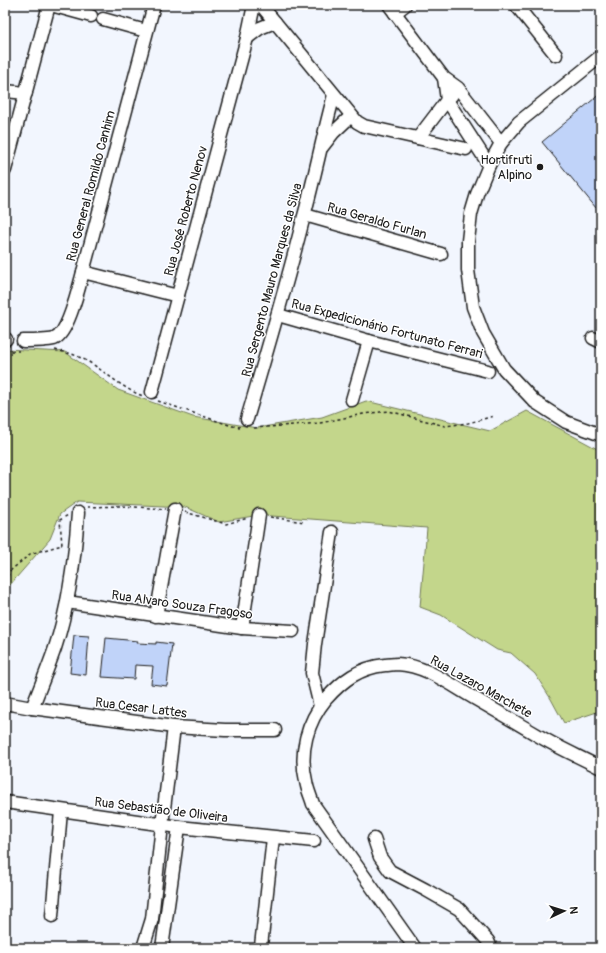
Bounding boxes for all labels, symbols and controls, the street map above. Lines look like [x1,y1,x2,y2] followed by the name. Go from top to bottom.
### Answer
[63,109,119,263] street label: Rua General Romildo Canhim
[161,144,211,278] street label: Rua José Roberto Nenov
[481,152,532,183] place label: Hortifruti Alpino
[535,162,545,172] marker: Hortifruti Alpino
[238,181,306,379] street label: Rua Sergento Mauro Marques da Silva
[325,199,429,243] street label: Rua Geraldo Furlan
[290,296,484,362] street label: Rua Expedicionário Fortunato Ferrari
[111,587,253,623] street label: Rua Alvaro Souza Fragoso
[427,652,535,722] street label: Rua Lazaro Marchete
[94,694,188,722] street label: Rua Cesar Lattes
[93,794,229,826] street label: Rua Sebastião de Oliveira
[544,891,584,931] north arrow
[567,906,580,915] text: N

